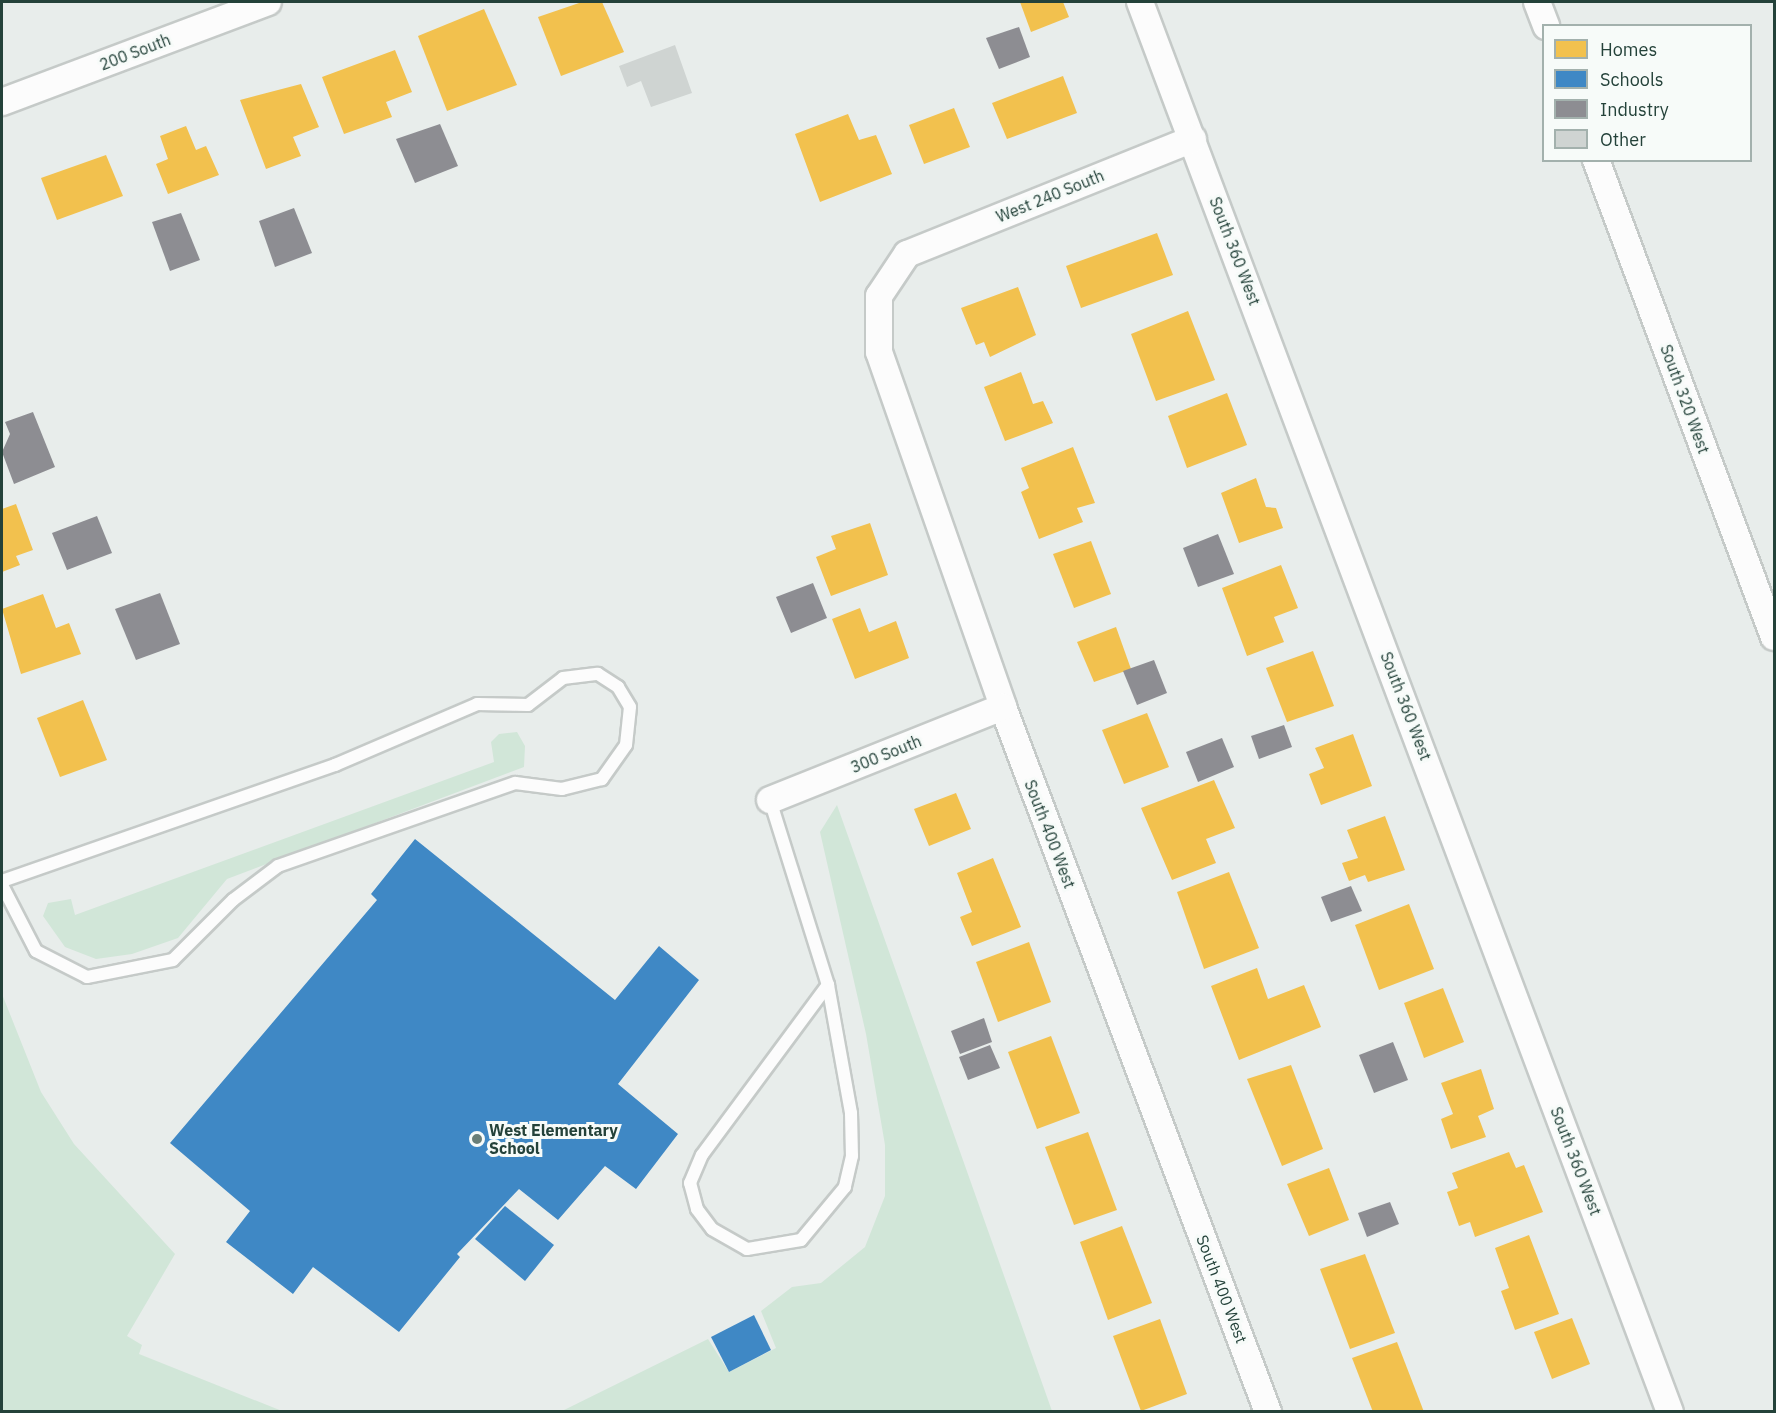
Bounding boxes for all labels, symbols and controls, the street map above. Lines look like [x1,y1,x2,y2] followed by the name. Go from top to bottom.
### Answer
[1542,24,1752,162] legend
[97,30,173,74] street label: 200 South
[1600,38,1657,61] text: Homes
[1600,68,1664,91] text: Schools
[1600,98,1669,121] text: Industry
[1600,128,1646,151] text: Other
[993,166,1107,226] street label: West 240 South
[1206,194,1264,308] street label: South 360 West
[1656,342,1714,456] street label: South 320 West
[1377,649,1435,763] street label: South 360 West
[848,731,924,777] street label: 300 South
[1021,777,1079,891] street label: South 400 West
[1547,1104,1605,1218] street label: South 360 West
[489,1120,618,1158] place label: West Elementary School
[470,1132,484,1146] marker: West Elementary School
[1193,1232,1251,1346] street label: South 400 West

